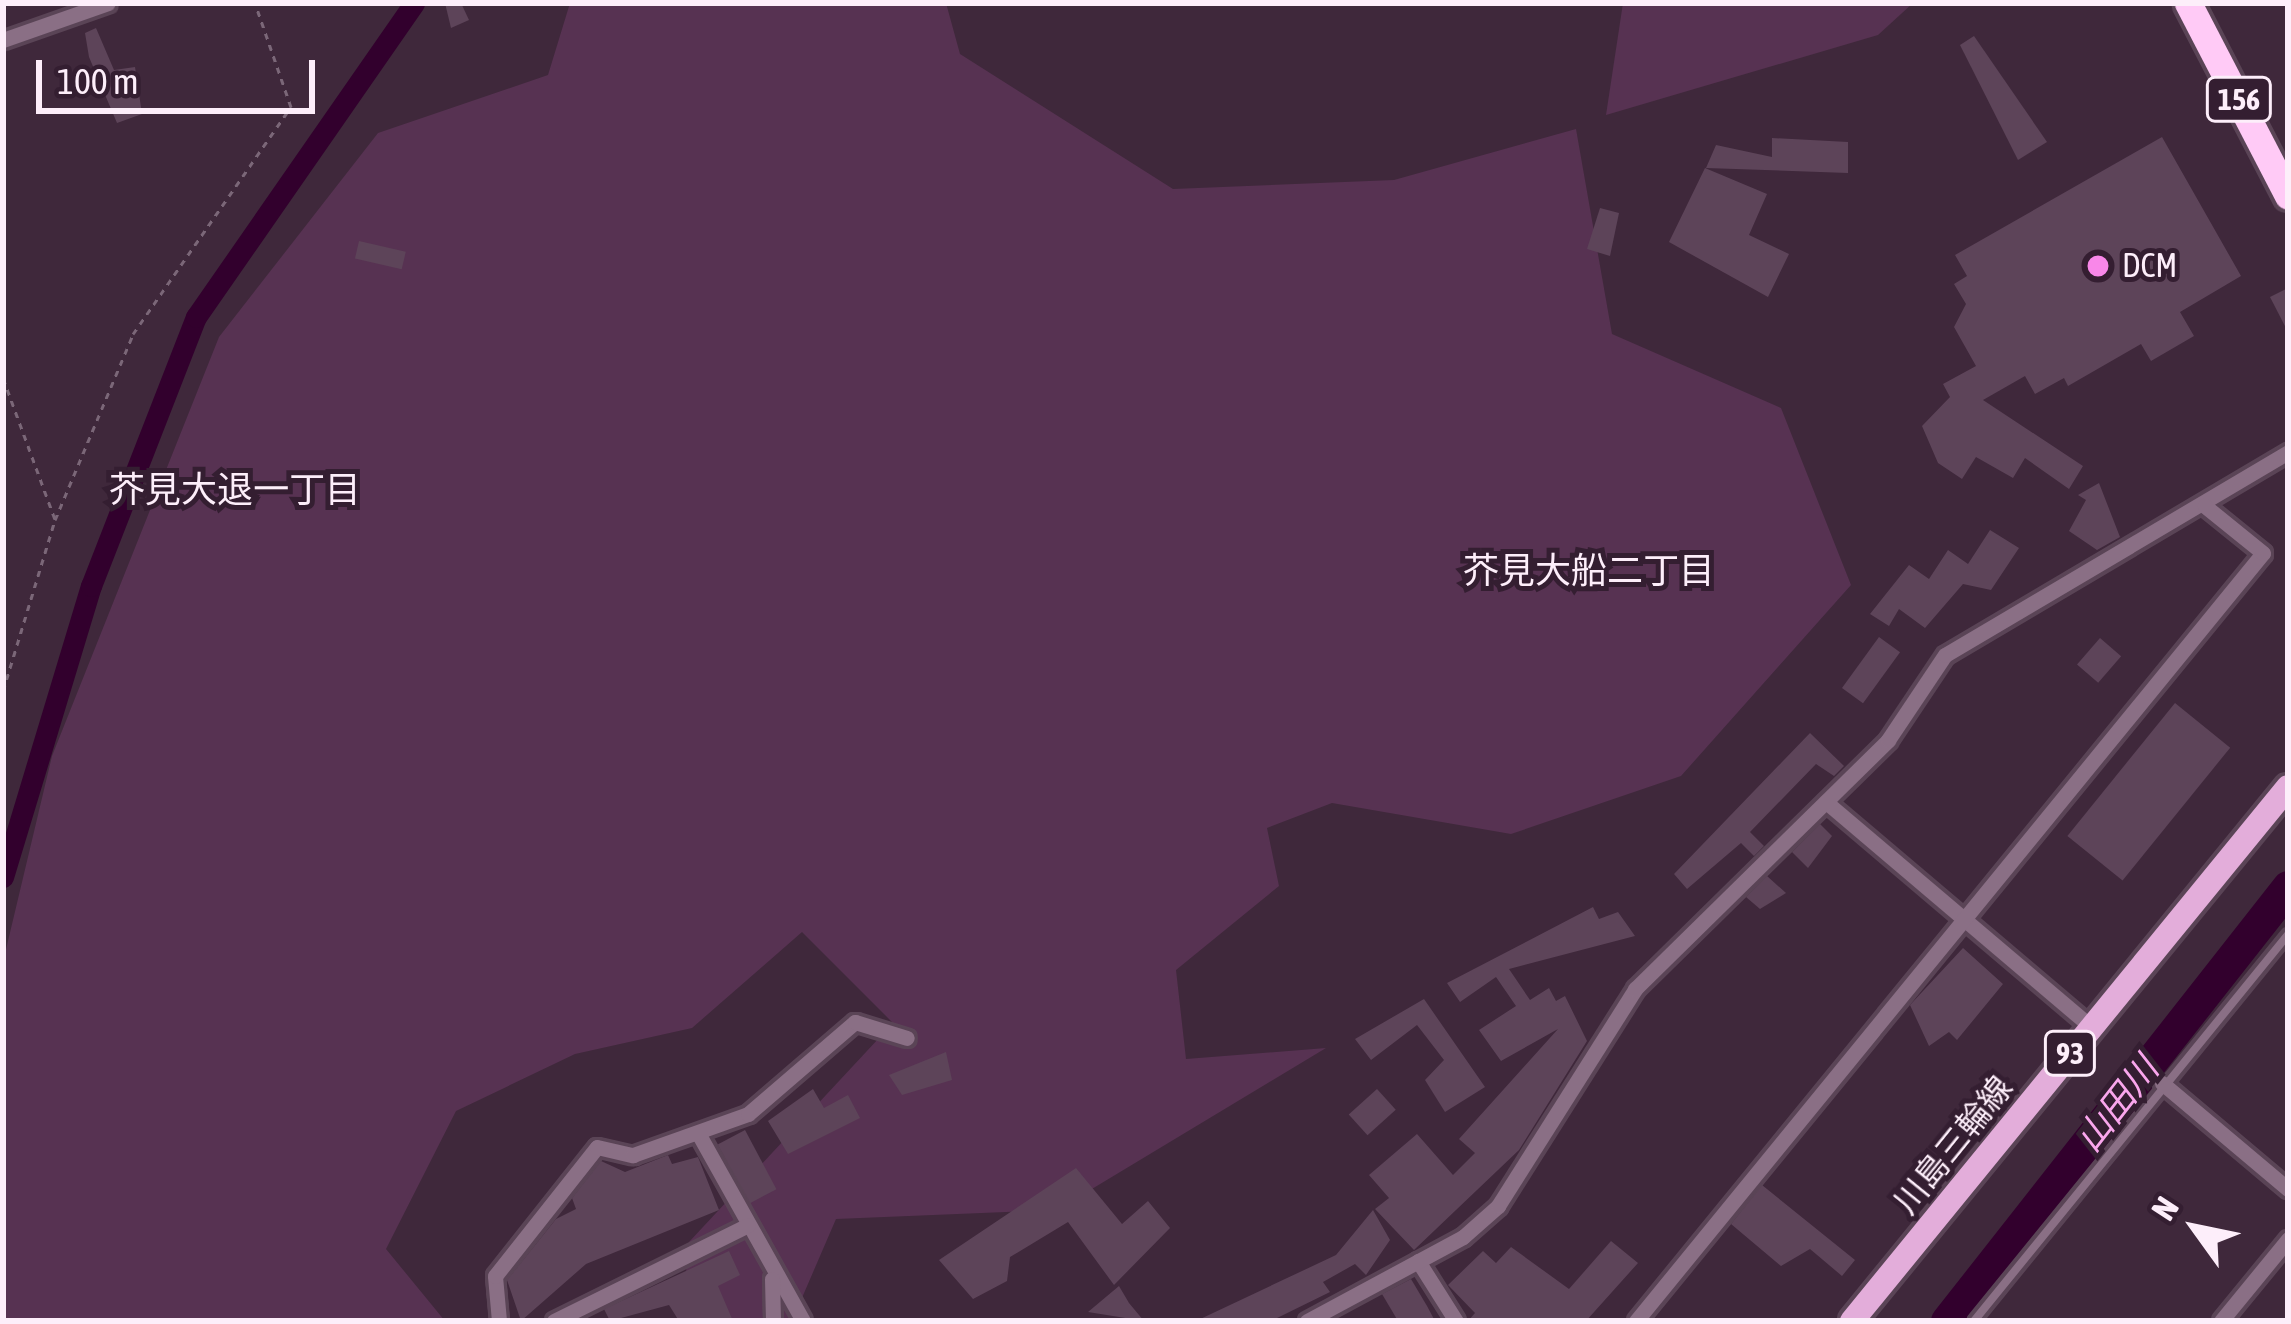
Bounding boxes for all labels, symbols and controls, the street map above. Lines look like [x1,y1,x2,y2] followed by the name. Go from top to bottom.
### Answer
[42,36,321,110] scale bar
[57,60,139,102] text: 100 m
[2203,75,2275,123] road number: 156
[2122,246,2177,286] place label: DCM
[2085,253,2111,279] marker: DCM
[109,468,361,512] district label: 芥見大退一丁目
[1463,549,1715,593] district label: 芥見大船二丁目
[2043,1029,2097,1077] road number: 93
[2067,1048,2167,1160] water label: 山田川
[1886,1068,2020,1222] street label: 川島三輪線
[2135,1168,2255,1288] north arrow
[2144,1190,2186,1227] text: N

